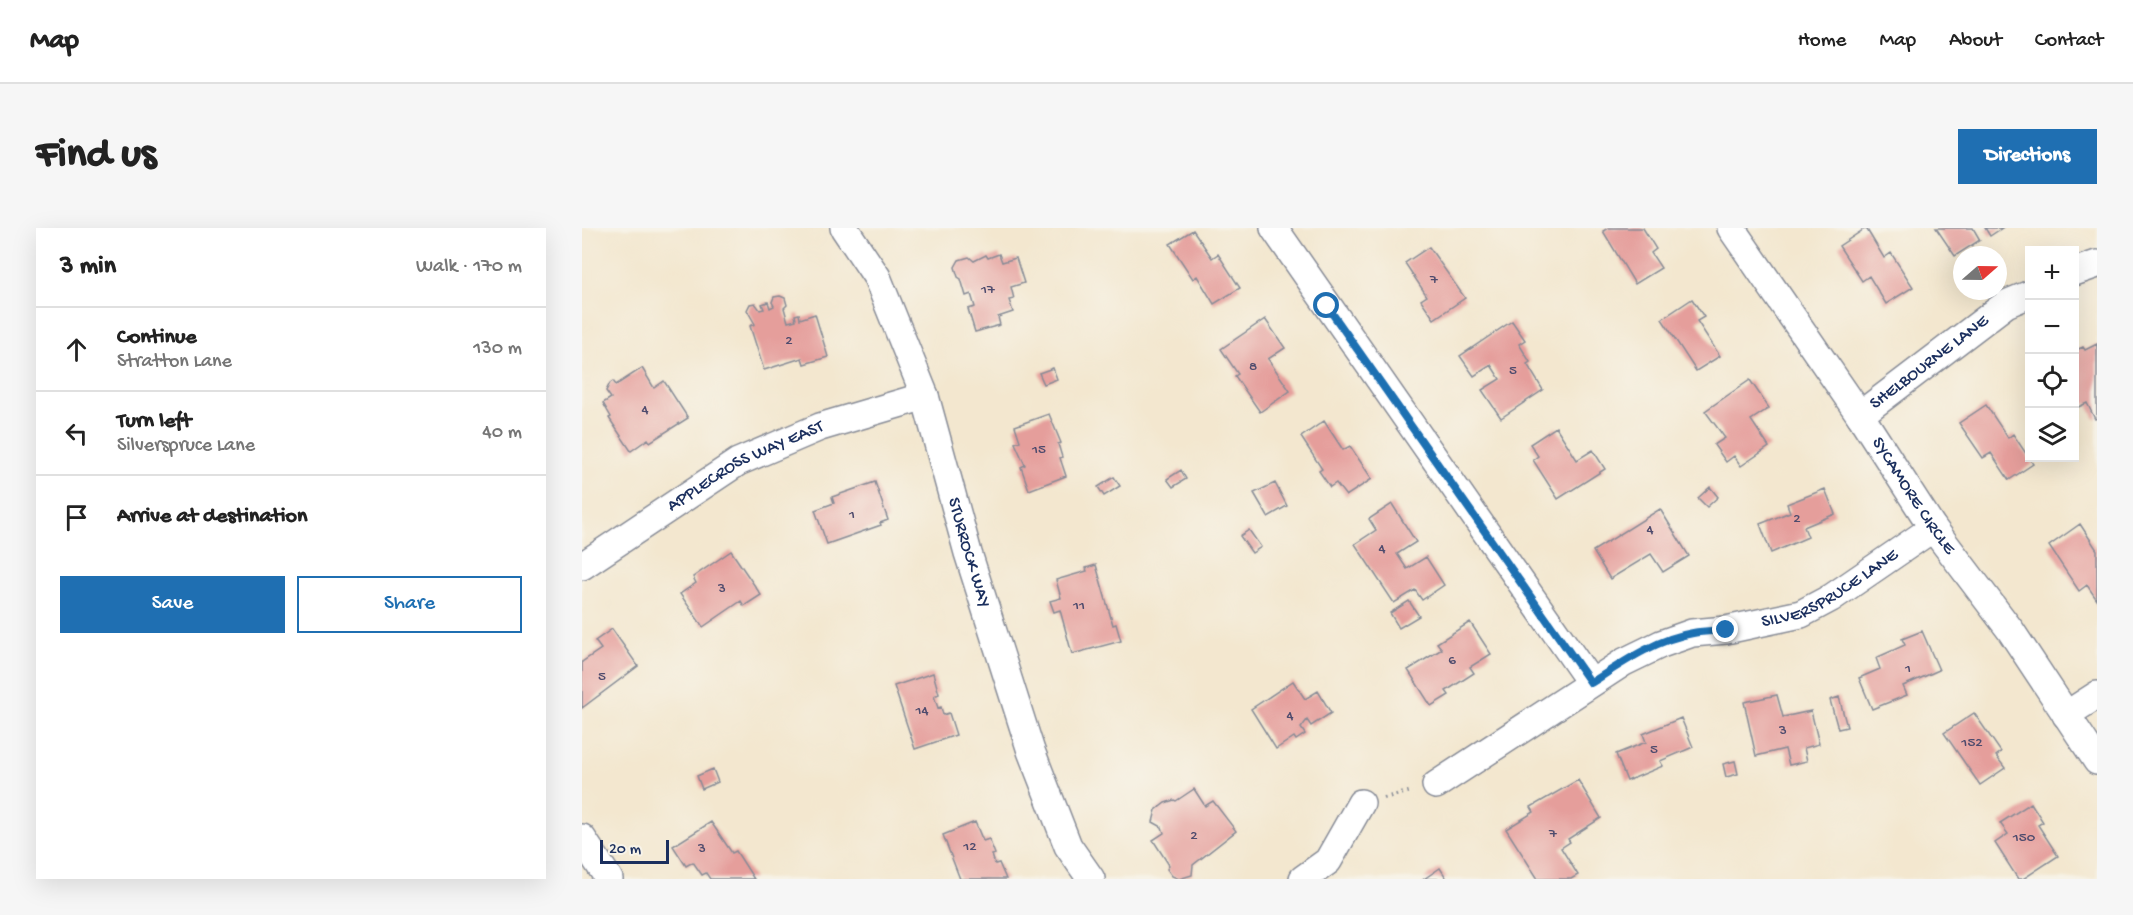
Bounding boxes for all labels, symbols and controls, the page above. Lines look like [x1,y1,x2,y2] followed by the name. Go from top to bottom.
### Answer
[30,25,79,58] text: Map
[1798,29,1846,54] text: Home
[1879,29,1916,54] text: Map
[1949,29,2002,54] text: About
[2035,29,2103,54] text: Contact
[1958,129,2097,184] button: Directions
[36,132,156,181] text: Find us
[1953,246,2007,300] north arrow
[2025,246,2079,462] map controls
[2025,246,2079,300] button: +
[60,252,116,283] text: 3 min
[416,256,522,279] text: Walk · 170 m
[1429,271,1439,289] house number: 7
[980,281,996,299] house number: 17
[1313,292,1339,318] route start
[2025,300,2079,354] button: −
[1866,310,1993,414] street label: SHELBOURNE LANE
[117,325,197,351] text: Continue
[785,332,793,350] house number: 2
[60,333,93,366] icon: ahead
[473,338,522,361] text: 130 m
[117,351,232,374] text: Stratton Lane
[2025,354,2079,408] button: locate
[1249,358,1257,376] house number: 8
[1509,362,1517,380] house number: 5
[641,401,649,419] house number: 4
[2025,408,2079,462] button: layers
[117,409,191,435] text: Turn left
[663,416,828,517] street label: APPLECROSS WAY EAST
[60,417,93,450] icon: left
[482,422,522,445] text: 40 m
[1867,433,1960,559] street label: SYCAMORE CIRCLE
[117,435,255,458] text: Silverspruce Lane
[1031,441,1046,459] house number: 15
[943,495,995,610] street label: STURROCK WAY
[60,501,93,534] icon: arrive
[117,504,307,530] text: Arrive at destination
[848,506,855,524] house number: 1
[1793,510,1801,528] house number: 2
[1646,521,1654,539] house number: 4
[1378,540,1386,558] house number: 4
[1759,544,1903,633] street label: SILVERSPRUCE LANE
[60,576,285,633] button: Save
[297,576,522,633] button: Share
[717,580,726,598] house number: 3
[1072,597,1085,615] house number: 11
[1712,616,1738,642] route end
[1448,652,1456,670] house number: 6
[1904,660,1911,678] house number: 1
[598,668,606,686] house number: 5
[914,702,929,720] house number: 14
[1286,707,1294,725] house number: 4
[1778,722,1787,740] house number: 3
[1960,734,1983,752] house number: 152
[1650,741,1658,759] house number: 5
[1548,825,1558,843] house number: 7
[1190,827,1198,845] house number: 2
[2012,829,2036,847] house number: 150
[600,837,669,864] scale bar
[962,838,977,856] house number: 12
[697,840,706,858] house number: 3
[609,841,641,860] text: 20 m

